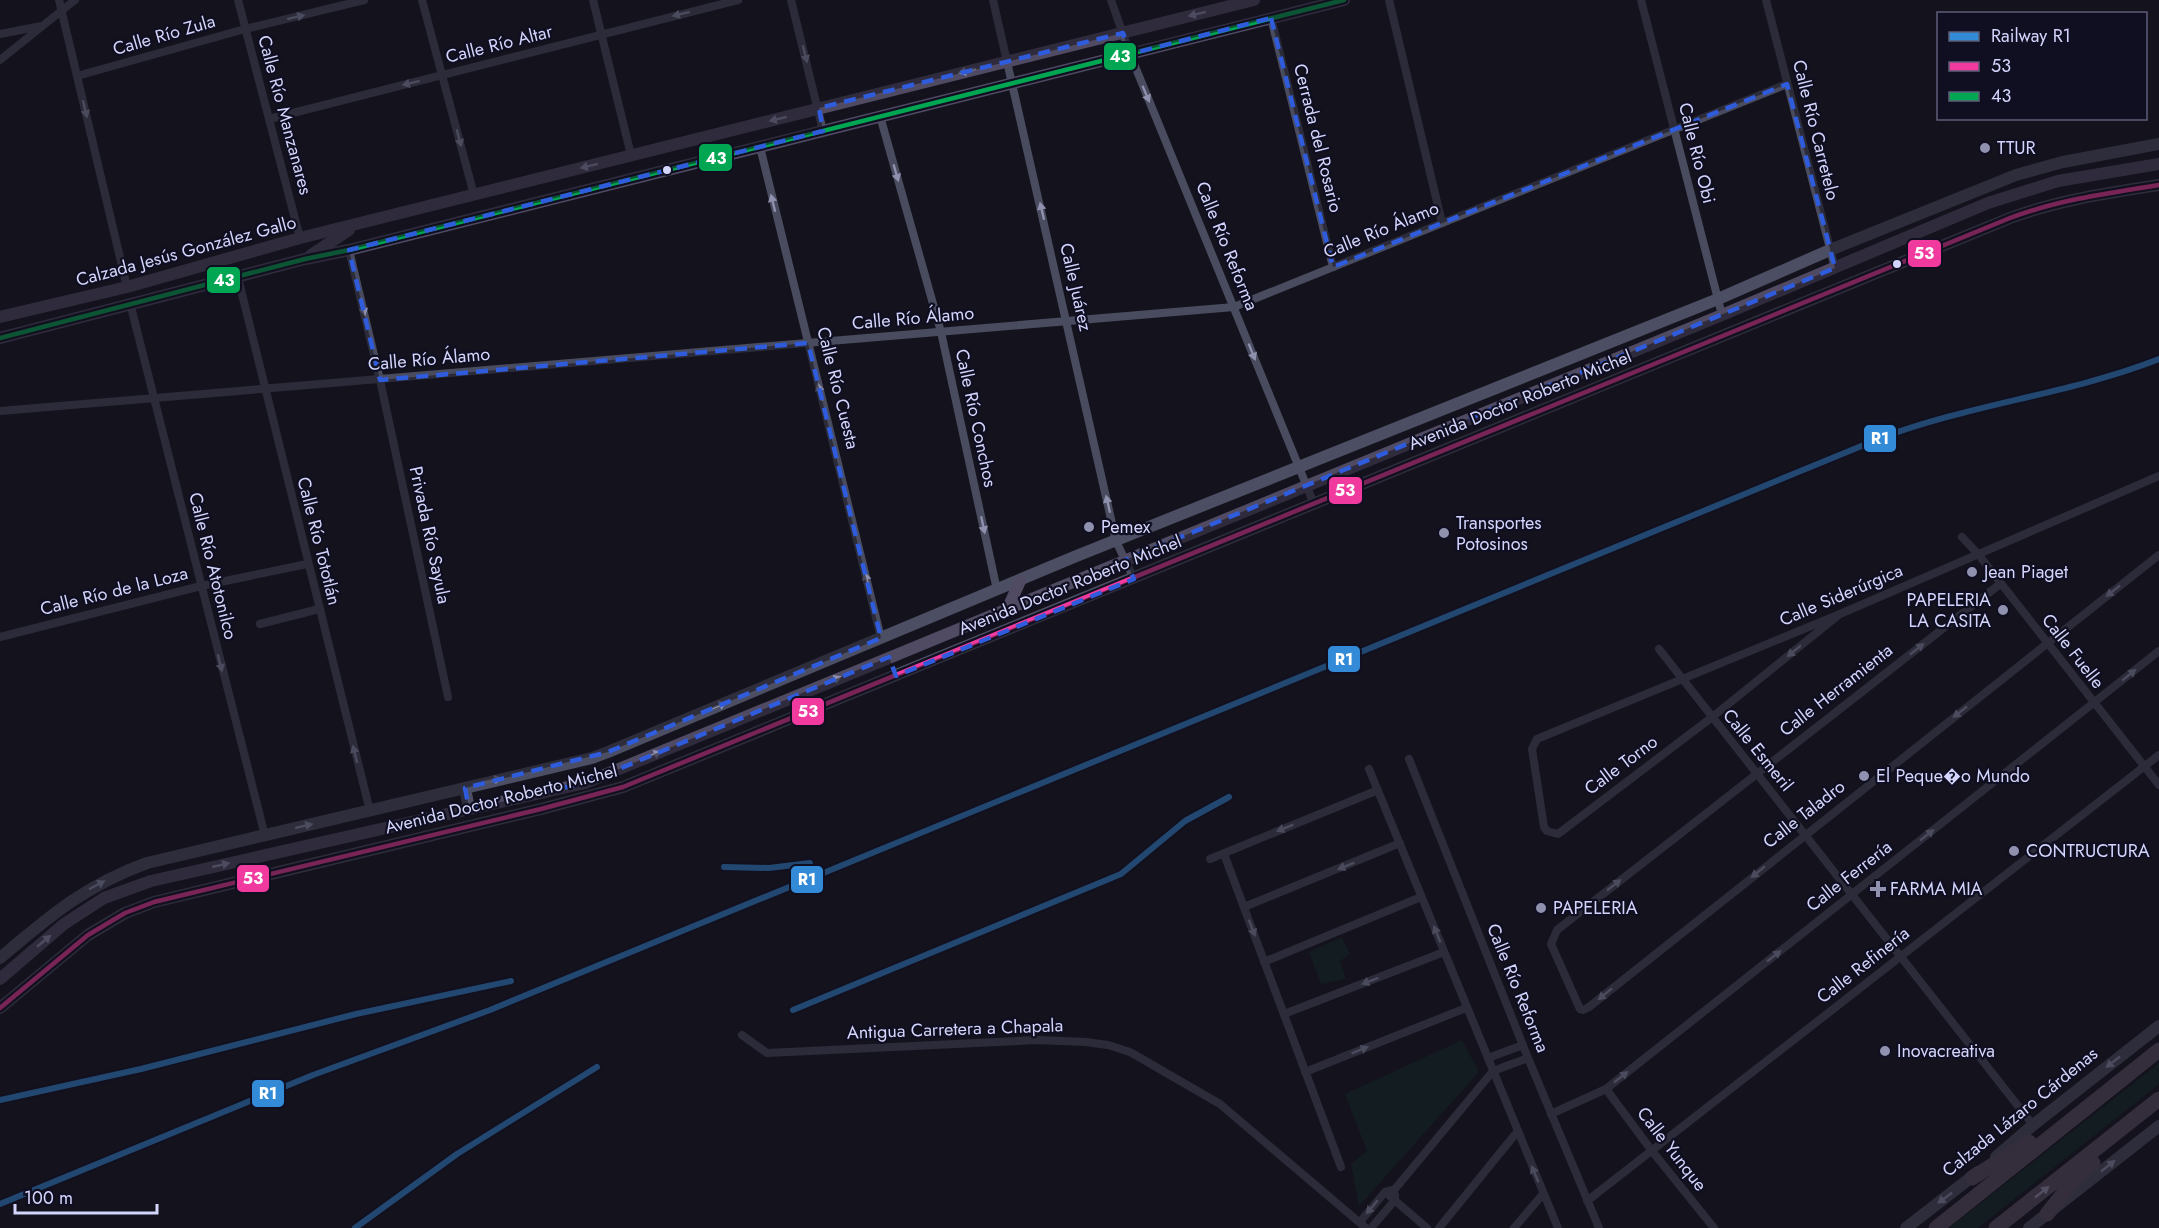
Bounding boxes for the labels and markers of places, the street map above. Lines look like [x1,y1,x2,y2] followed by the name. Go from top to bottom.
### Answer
[1997,135,2036,161] place label: TTUR
[1978,141,1992,155] marker: TTUR
[661,164,673,176] unlabelled marker
[1891,258,1903,270] unlabelled marker
[1456,510,1542,557] place label: Transportes Potosinos
[1101,514,1151,540] place label: Pemex
[1082,520,1096,534] marker: Pemex
[1437,526,1451,540] marker: Transportes Potosinos
[1982,559,2069,585] place label: Jean Piaget
[1965,565,1979,579] marker: Jean Piaget
[1906,587,1991,634] place label: PAPELERIA LA CASITA
[1996,603,2010,617] marker: PAPELERIA LA CASITA
[1876,763,2030,789] place label: El Peque�o Mundo
[1857,769,1871,783] marker: El Peque�o Mundo
[2026,838,2150,864] place label: CONTRUCTURA
[2007,844,2021,858] marker: CONTRUCTURA
[1890,876,1983,902] place label: FARMA MIA
[1871,882,1885,896] marker: FARMA MIA
[1553,895,1638,921] place label: PAPELERIA
[1534,901,1548,915] marker: PAPELERIA
[1897,1038,1995,1064] place label: Inovacreativa
[1878,1044,1892,1058] marker: Inovacreativa

